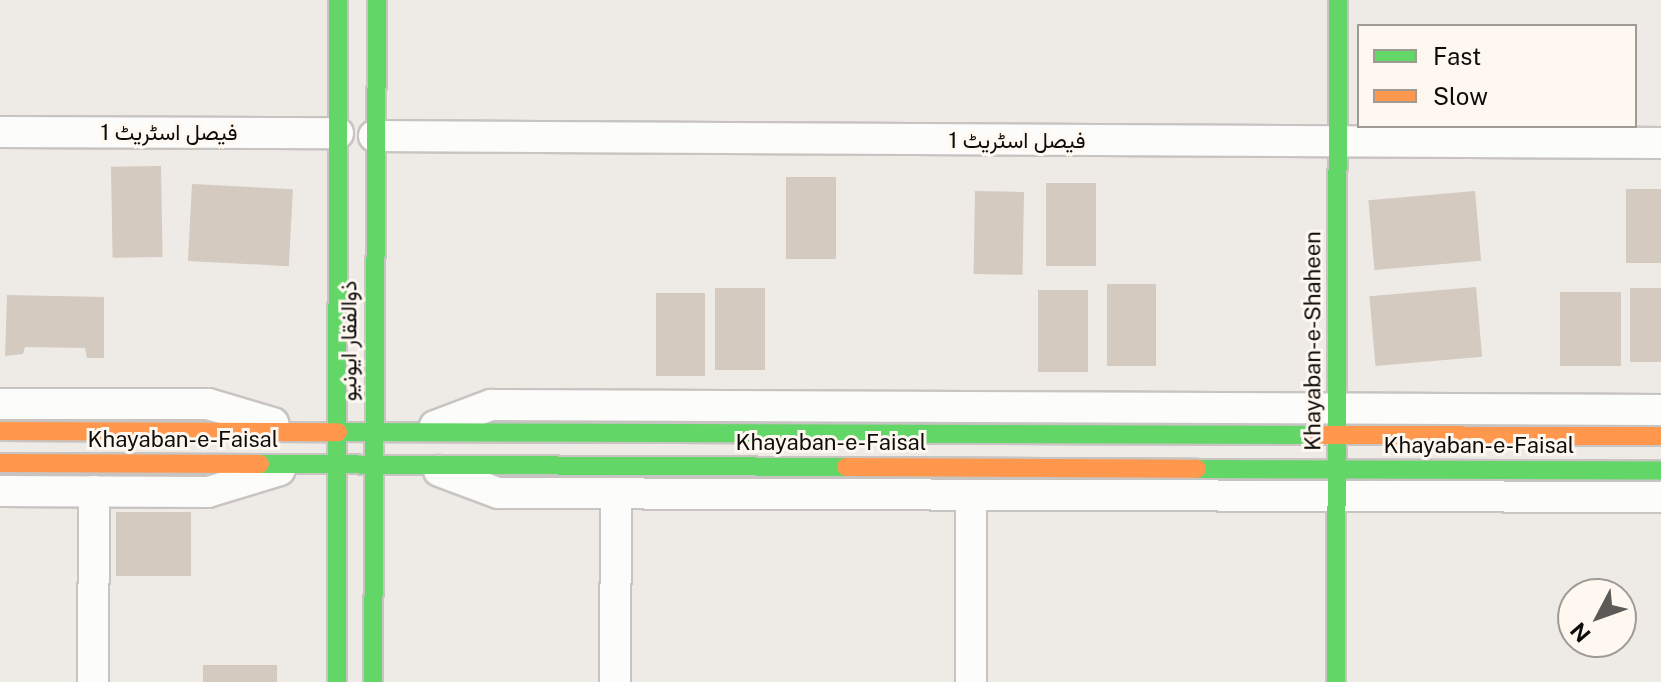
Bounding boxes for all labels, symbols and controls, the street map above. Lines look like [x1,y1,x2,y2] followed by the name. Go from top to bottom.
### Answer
[1357,24,1637,128] legend
[1433,42,1481,70] text: Fast
[1433,82,1488,110] text: Slow
[100,120,238,146] street label: فیصل اسٹریٹ 1
[948,128,1086,154] street label: فیصل اسٹریٹ 1
[1300,231,1326,451] street label: Khayaban-e-Shaheen
[336,281,362,401] street label: ذوالفقار ایونیو
[88,427,278,453] street label: Khayaban-e-Faisal
[736,430,926,456] street label: Khayaban-e-Faisal
[1384,433,1574,459] street label: Khayaban-e-Faisal
[1557,578,1637,658] north arrow
[1565,617,1596,647] text: N

